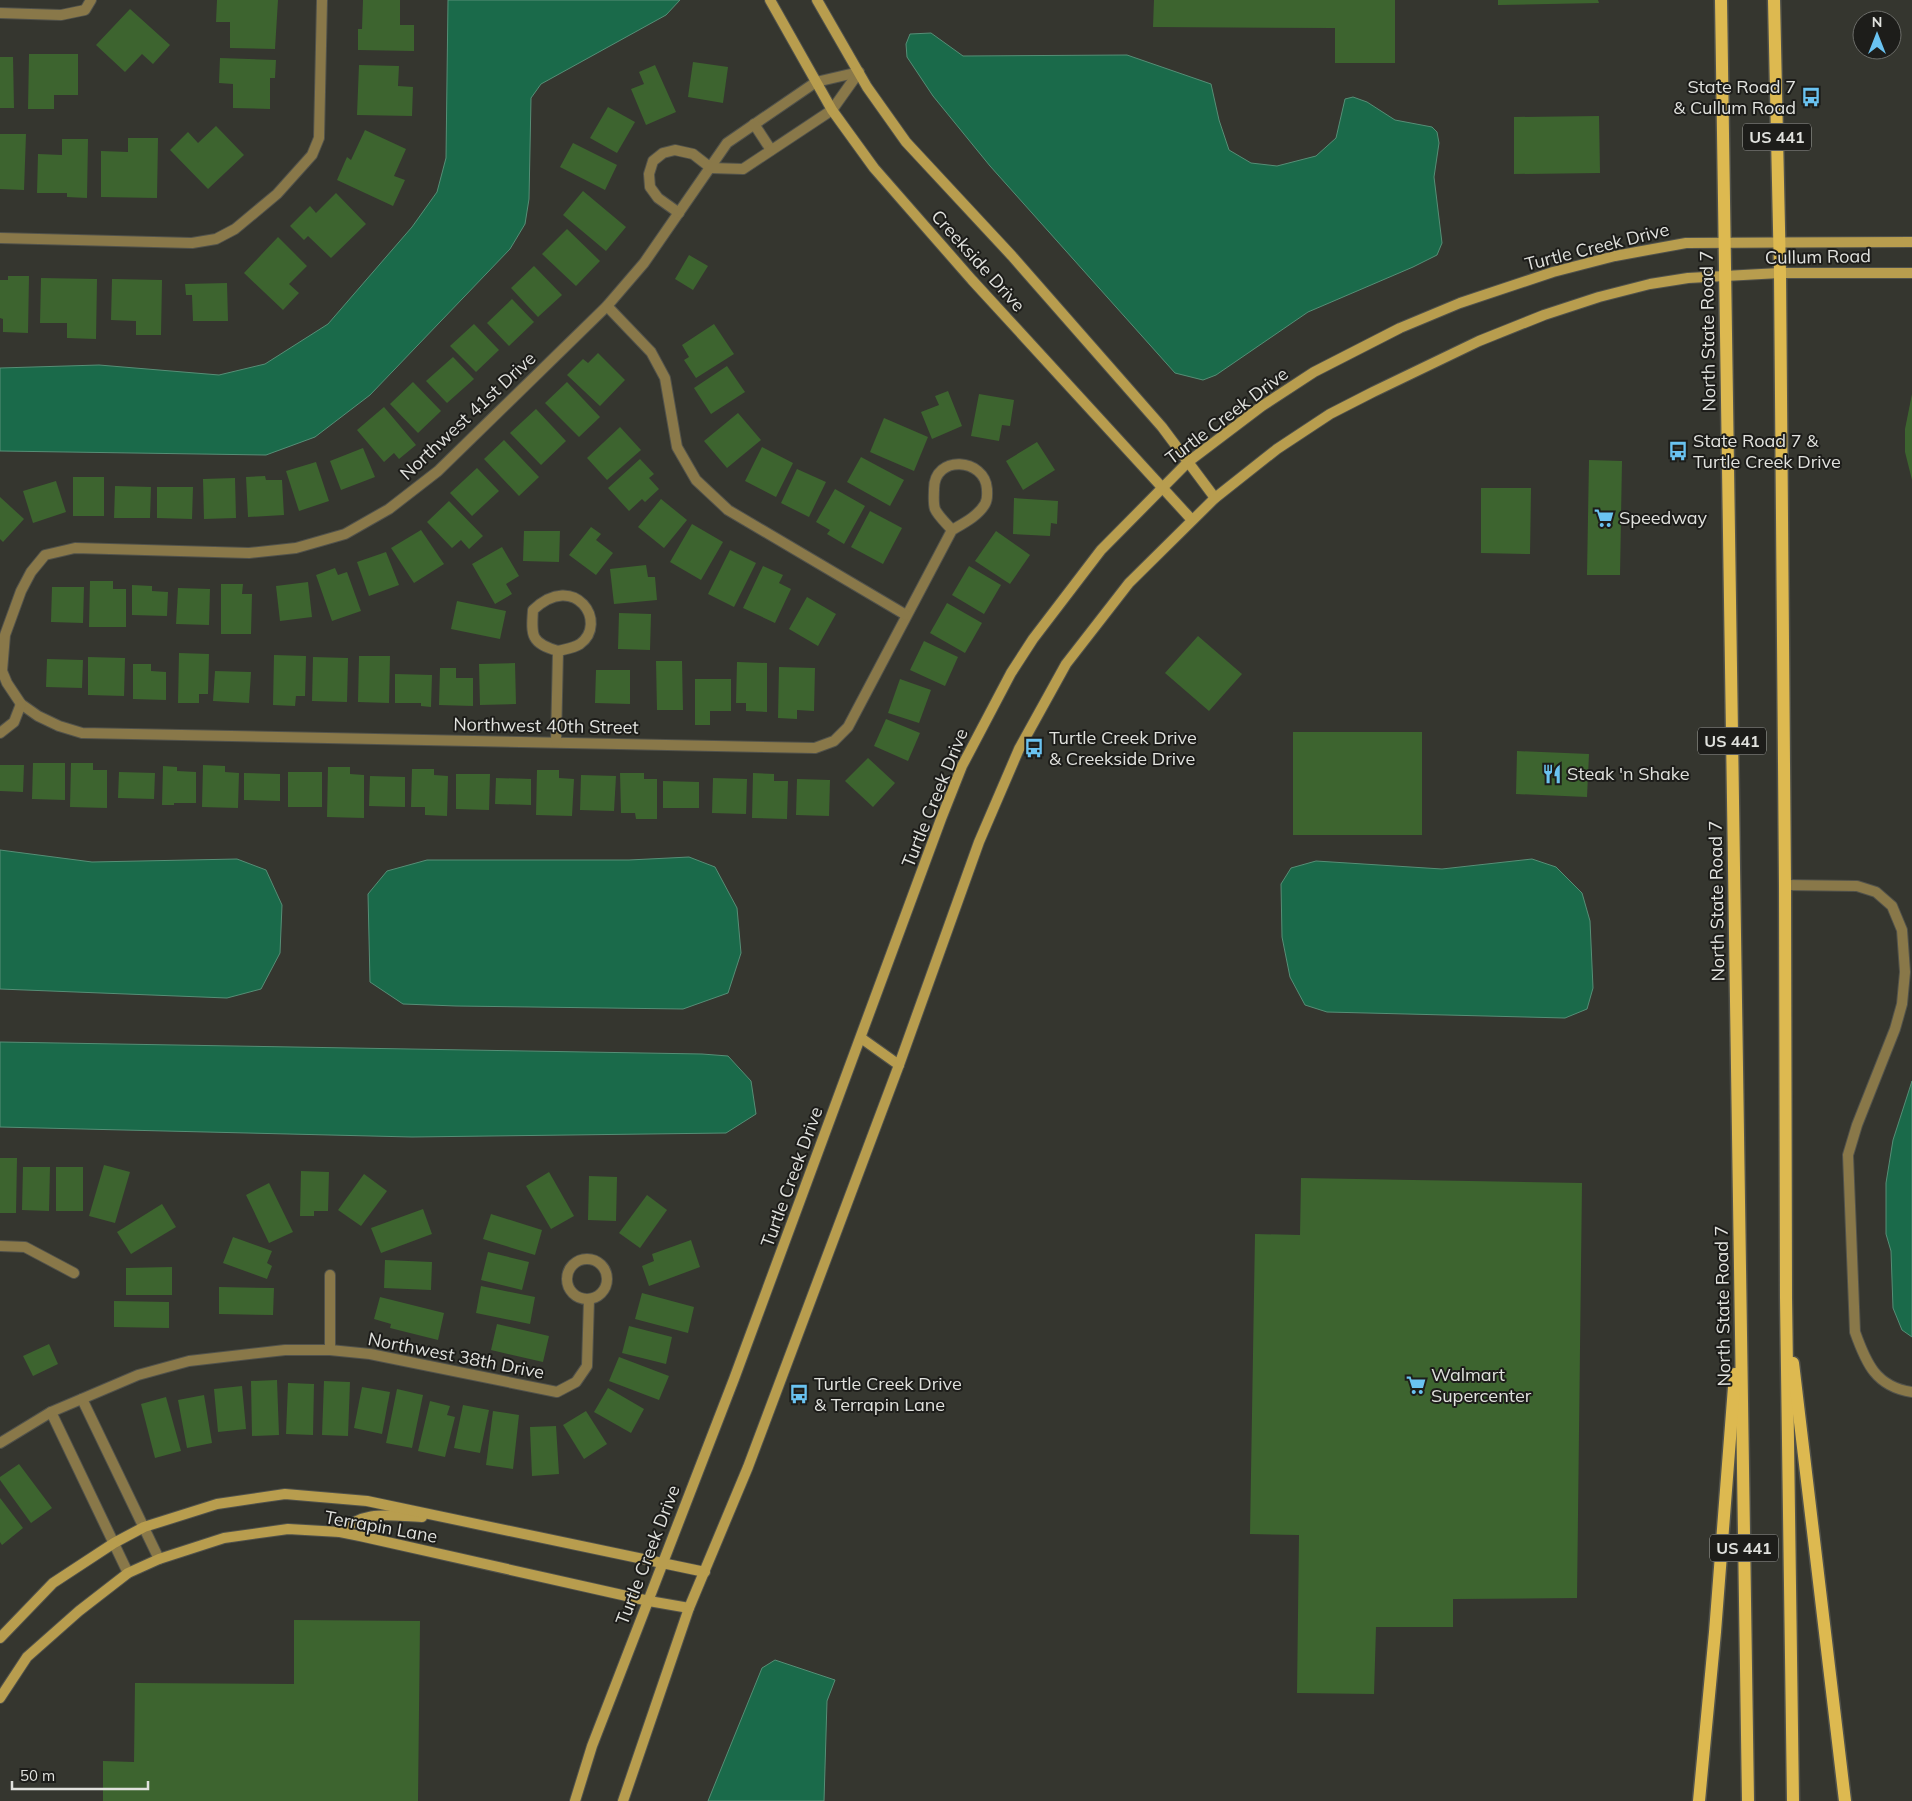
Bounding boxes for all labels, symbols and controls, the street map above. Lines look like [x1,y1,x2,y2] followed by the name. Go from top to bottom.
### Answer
[1852,10,1902,60] north arrow
[1872,13,1882,31] text: N
[1673,75,1796,119] place label: State Road 7 & Cullum Road
[1800,86,1822,108] bus stop icon: State Road 7 & Cullum Road
[1743,124,1811,150] road number: US 441
[927,205,1030,316] street label: Creekside Drive
[1522,217,1671,276] street label: Turtle Creek Drive
[1765,244,1871,269] street label: Cullum Road
[1695,250,1720,412] street label: North State Road 7
[395,347,540,485] street label: Northwest 41st Drive
[1161,362,1293,469] street label: Turtle Creek Drive
[1693,429,1841,473] place label: State Road 7 & Turtle Creek Drive
[1667,440,1689,462] bus stop icon: State Road 7 & Turtle Creek Drive
[1619,506,1708,529] place label: Speedway
[1593,507,1615,529] supermarket icon: Speedway
[453,712,639,739] street label: Northwest 40th Street
[896,725,973,871] street label: Turtle Creek Drive
[1049,726,1197,770] place label: Turtle Creek Drive & Creekside Drive
[1698,728,1766,754] road number: US 441
[1023,737,1045,759] bus stop icon: Turtle Creek Drive & Creekside Drive
[1567,762,1690,785] place label: Steak 'n Shake
[1541,763,1563,785] restaurant icon: Steak 'n Shake
[1704,820,1729,982] street label: North State Road 7
[755,1103,828,1250] street label: Turtle Creek Drive
[1710,1225,1735,1387] street label: North State Road 7
[366,1327,546,1384] street label: Northwest 38th Drive
[1431,1363,1532,1407] place label: Walmart Supercenter
[814,1372,962,1416] place label: Turtle Creek Drive & Terrapin Lane
[1405,1374,1427,1396] supermarket icon: Walmart Supercenter
[788,1383,810,1405] bus stop icon: Turtle Creek Drive & Terrapin Lane
[610,1482,685,1628] street label: Turtle Creek Drive
[323,1505,439,1548] street label: Terrapin Lane
[1710,1535,1778,1562] road number: US 441
[12,1758,149,1790] scale bar
[20,1766,55,1785] text: 50 m

